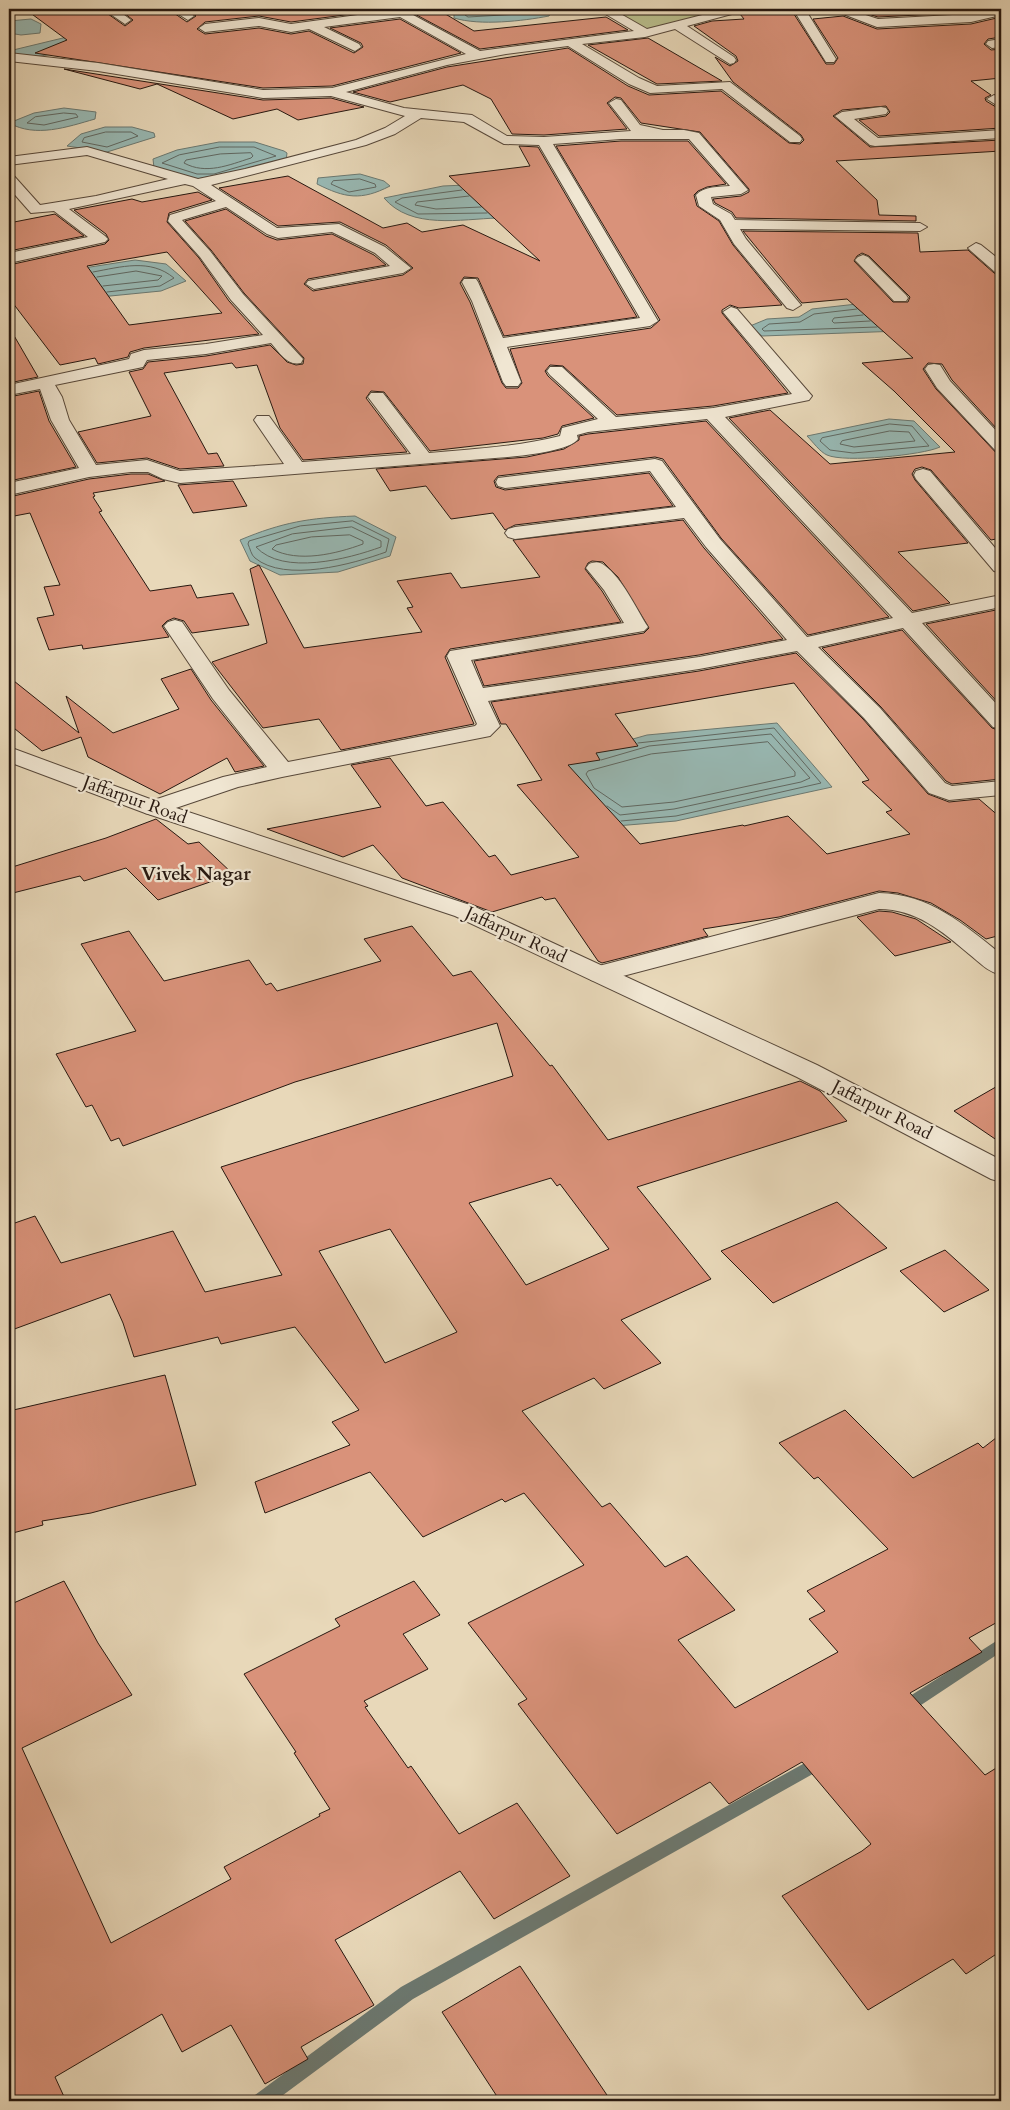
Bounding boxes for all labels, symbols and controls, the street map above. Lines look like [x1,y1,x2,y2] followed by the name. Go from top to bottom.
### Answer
[76,769,191,831] street label: Jaffarpur Road
[141,861,251,887] district label: Vivek Nagar
[458,899,571,970] street label: Jaffarpur Road
[825,1073,937,1146] street label: Jaffarpur Road

